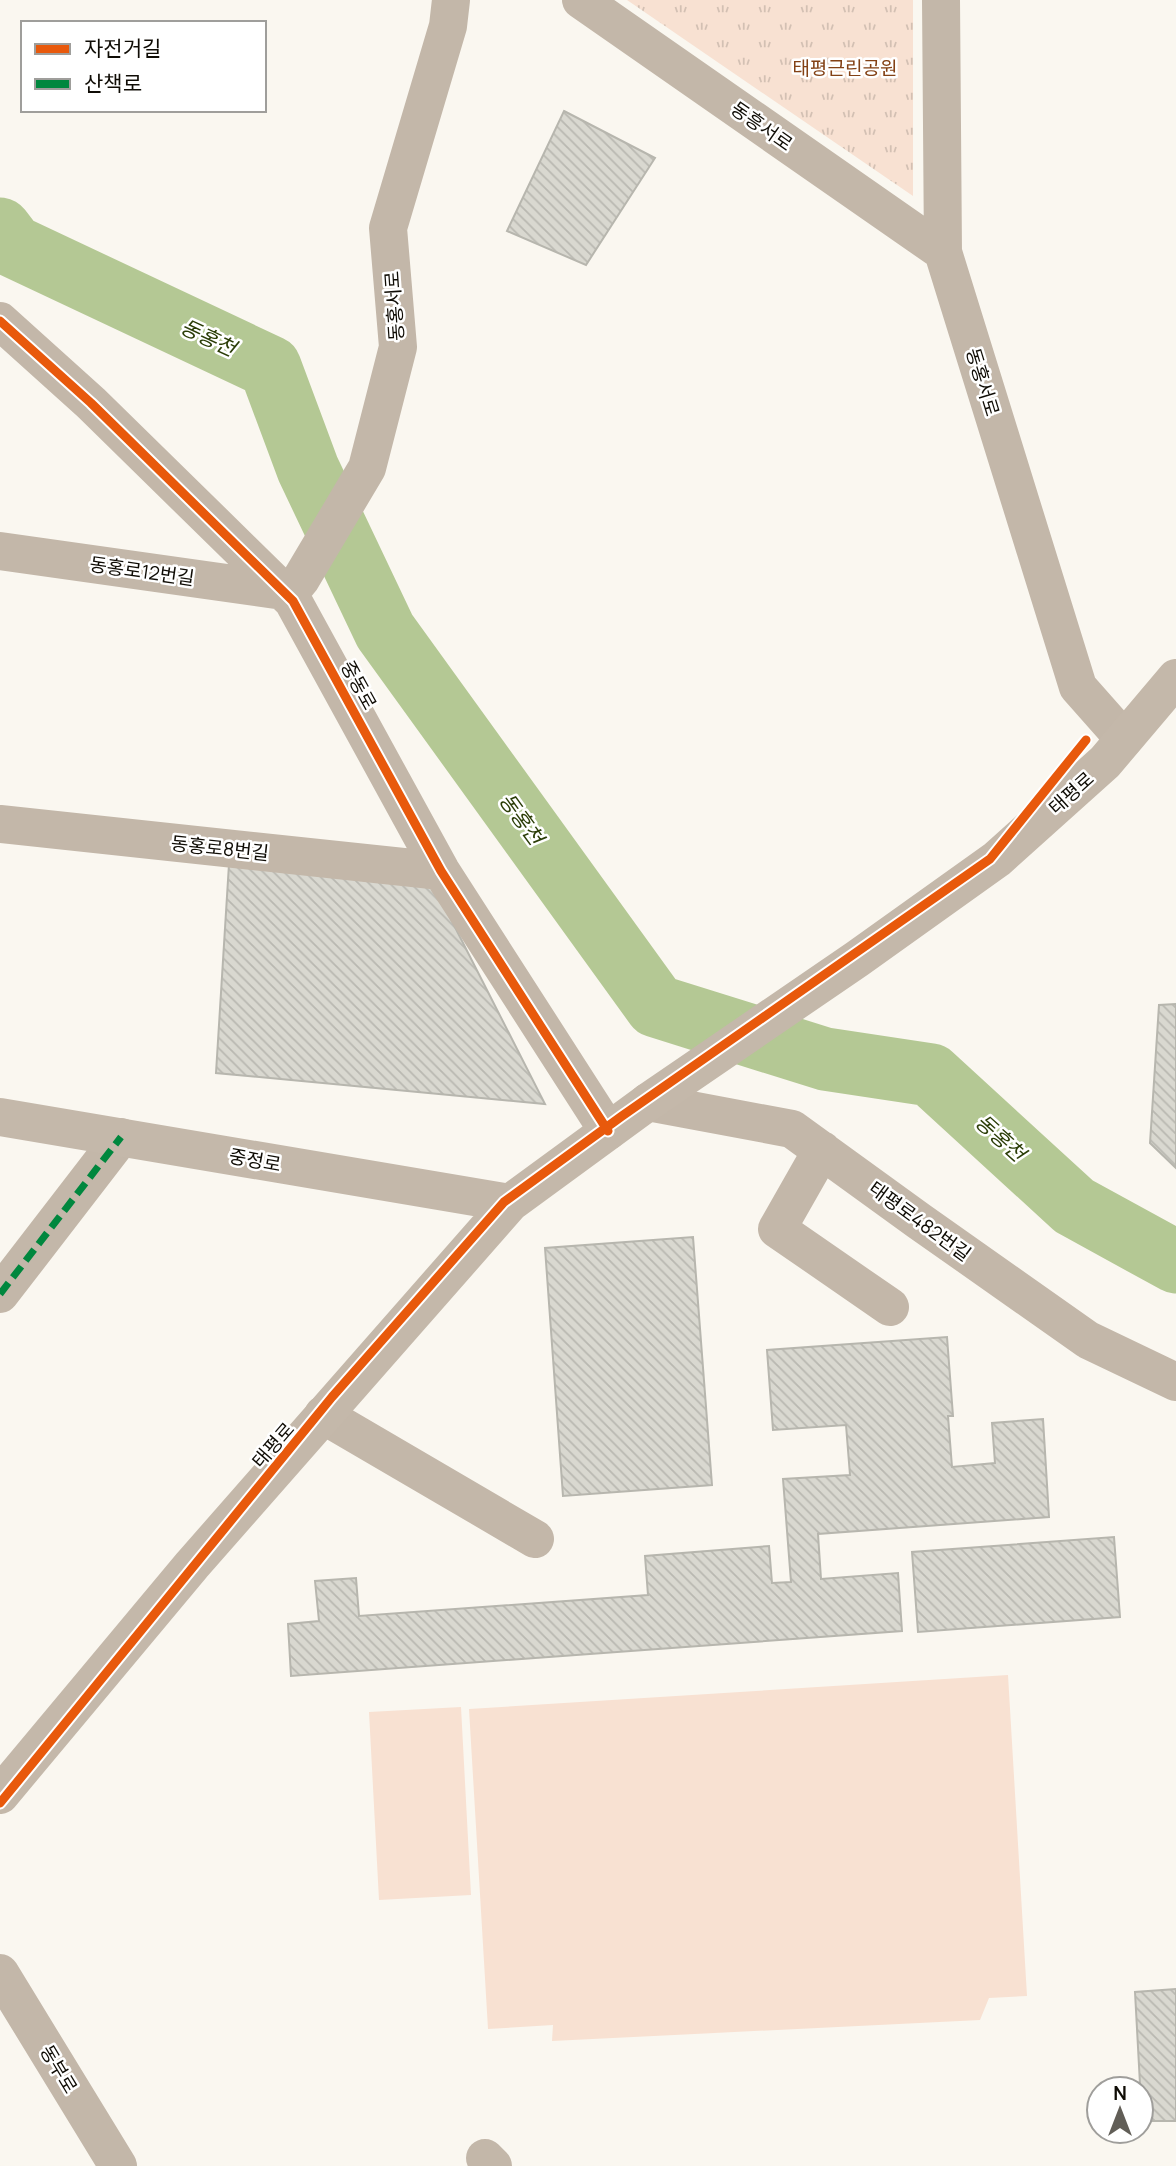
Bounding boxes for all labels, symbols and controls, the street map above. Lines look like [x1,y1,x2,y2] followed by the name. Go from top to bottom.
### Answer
[21,21,266,112] legend
[84,34,161,62] text: 자전거길
[793,55,897,81] park label: 태평근린공원
[84,69,142,97] text: 산책로
[726,95,798,157] street label: 동흥서로
[379,270,409,342] street label: 동홍서로
[176,312,243,363] water label: 동홍천
[960,345,1006,419] street label: 동홍서로
[88,551,196,591] street label: 동홍로12번길
[335,656,383,714] street label: 중동로
[1043,766,1099,820] street label: 태평로
[493,787,552,852] water label: 동홍천
[170,830,270,866] street label: 동홍로8번길
[970,1107,1034,1169] water label: 동홍천
[227,1143,283,1177] street label: 중정로
[864,1175,976,1267] street label: 태평로482번길
[246,1417,300,1473] street label: 태평로
[34,2040,84,2098] street label: 동부로
[1085,2075,1155,2145] north arrow
[1113,2080,1127,2106] text: N

